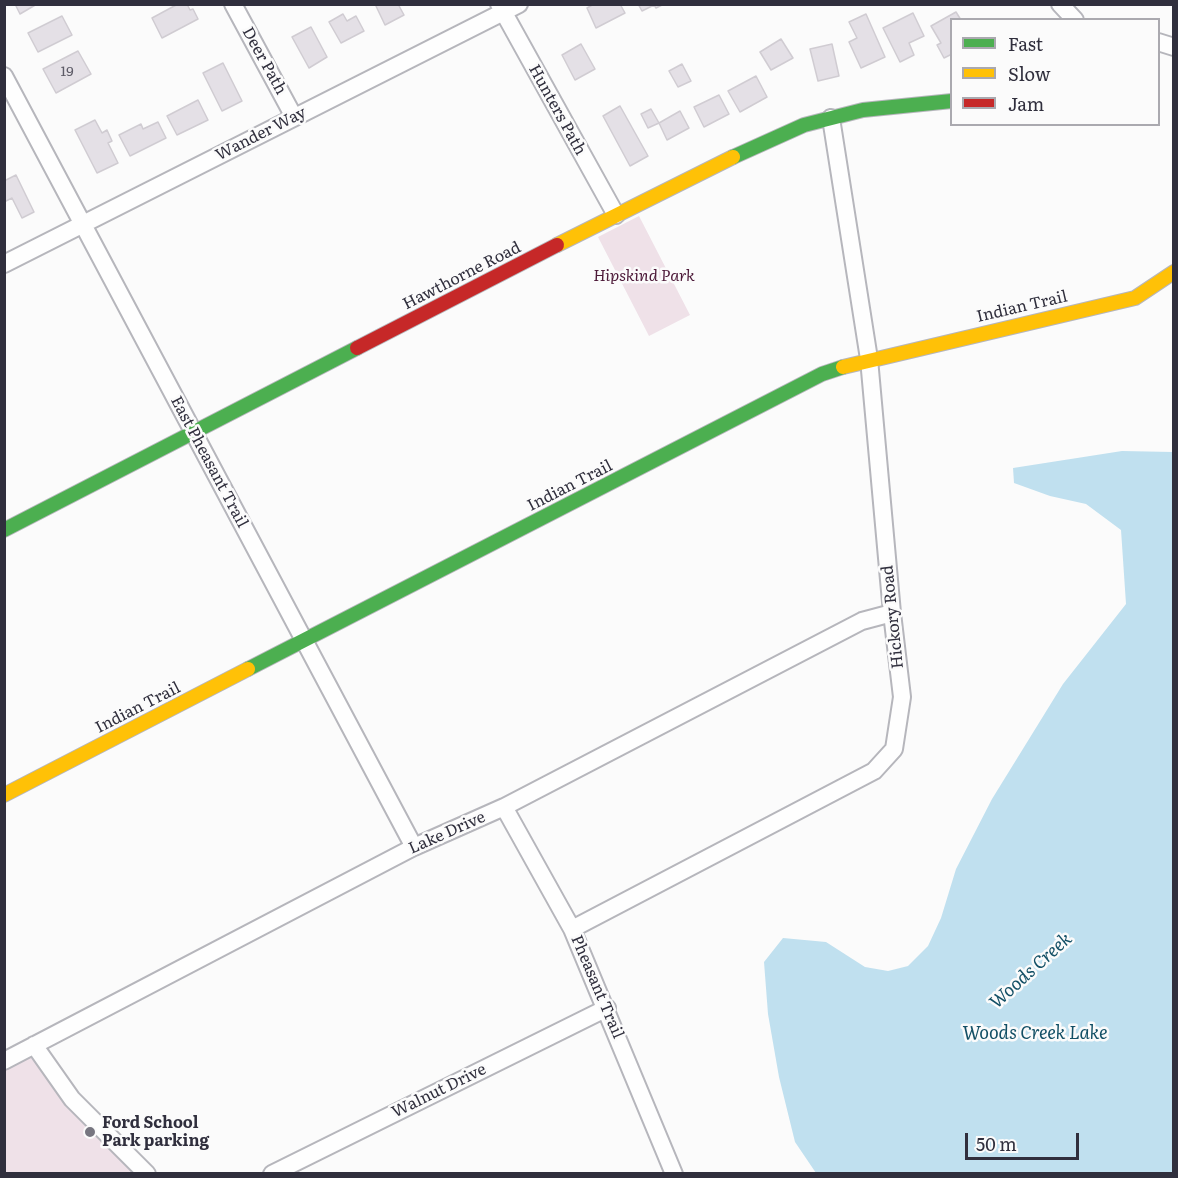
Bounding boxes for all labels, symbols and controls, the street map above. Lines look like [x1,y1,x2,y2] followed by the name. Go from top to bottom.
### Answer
[950,18,1160,126] legend
[238,24,290,98] street label: Deer Path
[1008,30,1043,57] text: Fast
[1008,60,1050,87] text: Slow
[524,61,590,159] street label: Hunters Path
[60,64,74,80] house number: 19
[1008,90,1044,117] text: Jam
[213,103,309,165] street label: Wander Way
[400,238,524,314] street label: Hawthorne Road
[593,266,695,286] park label: Hipskind Park
[975,287,1069,327] street label: Indian Trail
[166,393,252,531] street label: East Pheasant Trail
[524,456,616,516] street label: Indian Trail
[878,564,908,670] street label: Hickory Road
[92,678,184,738] street label: Indian Trail
[406,808,488,858] street label: Lake Drive
[985,929,1077,1013] water label: Woods Creek
[567,932,627,1042] street label: Pheasant Trail
[962,1023,1108,1045] water label: Woods Creek Lake
[389,1060,489,1122] street label: Walnut Drive
[102,1113,209,1151] place label: Ford School Park parking
[968,1121,1082,1159] scale bar
[83,1125,97,1139] marker: Ford School Park parking
[976,1130,1017,1157] text: 50 m

